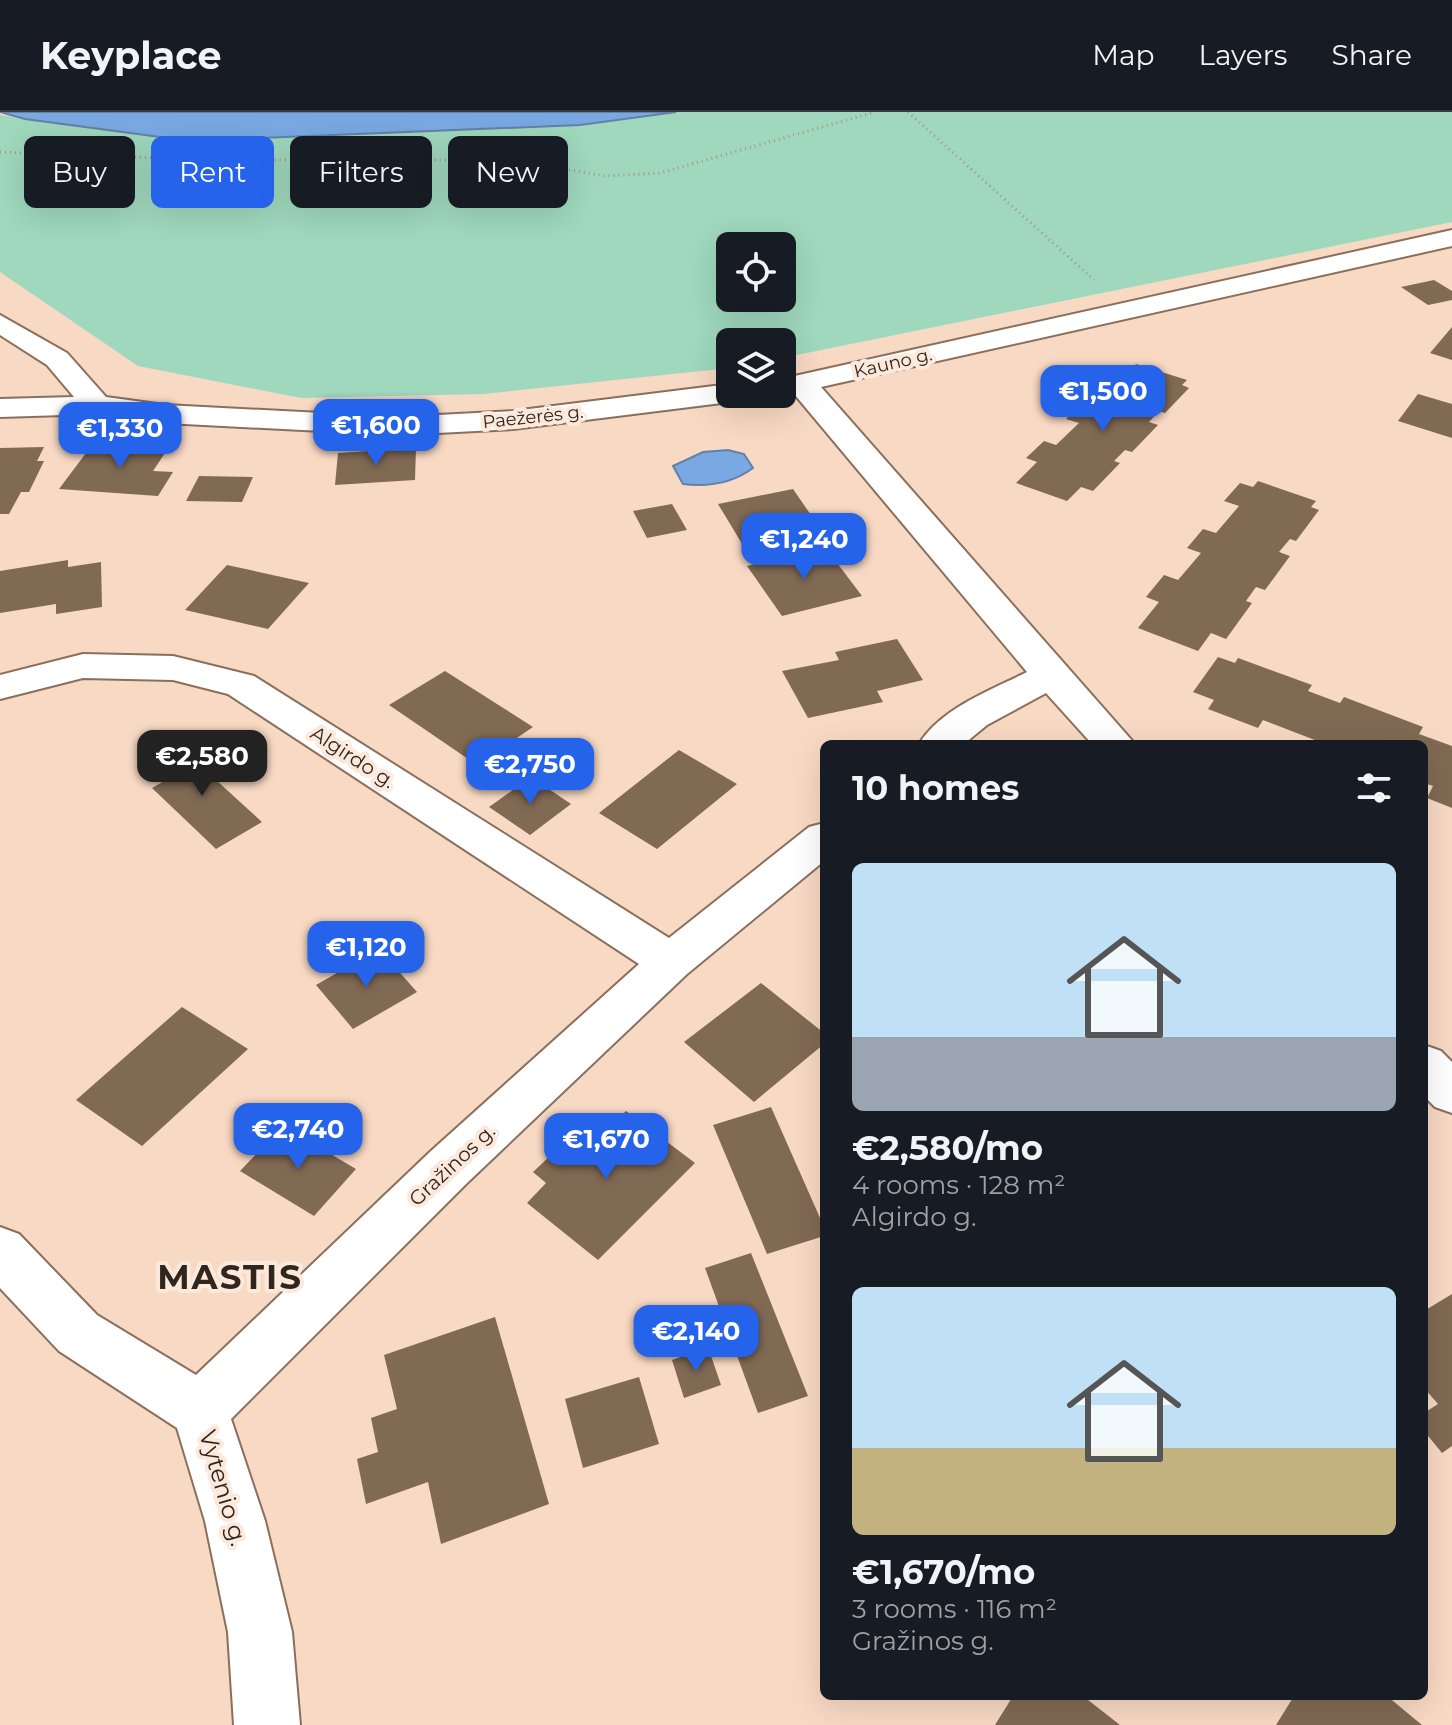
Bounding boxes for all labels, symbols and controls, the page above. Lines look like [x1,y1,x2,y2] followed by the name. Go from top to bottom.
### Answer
[40,32,221,79] text: Keyplace
[1092,38,1155,72] text: Map
[1199,38,1288,72] text: Layers
[1332,38,1412,72] text: Share
[24,136,135,208] chip: Buy
[151,136,274,208] chip: Rent
[290,136,432,208] chip: Filters
[448,136,568,208] chip: New
[716,232,796,408] map controls
[716,232,796,312] button: locate
[716,328,796,408] button: layers
[852,343,934,383] street label: Kauno g.
[1038,365,1168,433] pin: €1,500
[1058,375,1148,407] text: €1,500
[311,399,441,467] pin: €1,600
[481,401,585,433] street label: Paežerės g.
[55,402,185,470] pin: €1,330
[331,409,421,441] text: €1,600
[77,412,163,444] text: €1,330
[739,513,869,581] pin: €1,240
[759,523,849,555] text: €1,240
[306,721,400,793] street label: Algirdo g.
[137,730,267,798] pin: €2,580
[465,738,595,806] pin: €2,750
[155,740,249,772] text: €2,580
[484,748,576,780] text: €2,750
[1352,766,1396,810] icon: filters
[852,767,1019,809] text: 10 homes
[1052,915,1196,1059] icon: home
[301,921,431,989] pin: €1,120
[325,931,407,963] text: €1,120
[233,1103,363,1171] pin: €2,740
[252,1113,344,1145] text: €2,740
[541,1113,671,1181] pin: €1,670
[404,1119,500,1211] street label: Gražinos g.
[562,1123,650,1155] text: €1,670
[852,1127,1043,1169] text: €2,580/mo
[852,1169,1065,1201] text: 4 rooms · 128 m²
[852,1201,977,1233] text: Algirdo g.
[157,1256,303,1298] district label: MASTIS
[631,1305,761,1373] pin: €2,140
[652,1315,740,1347] text: €2,140
[1052,1339,1196,1483] icon: home
[193,1427,254,1549] street label: Vytenio g.
[852,1551,1035,1593] text: €1,670/mo
[852,1593,1057,1625] text: 3 rooms · 116 m²
[852,1625,994,1657] text: Gražinos g.

